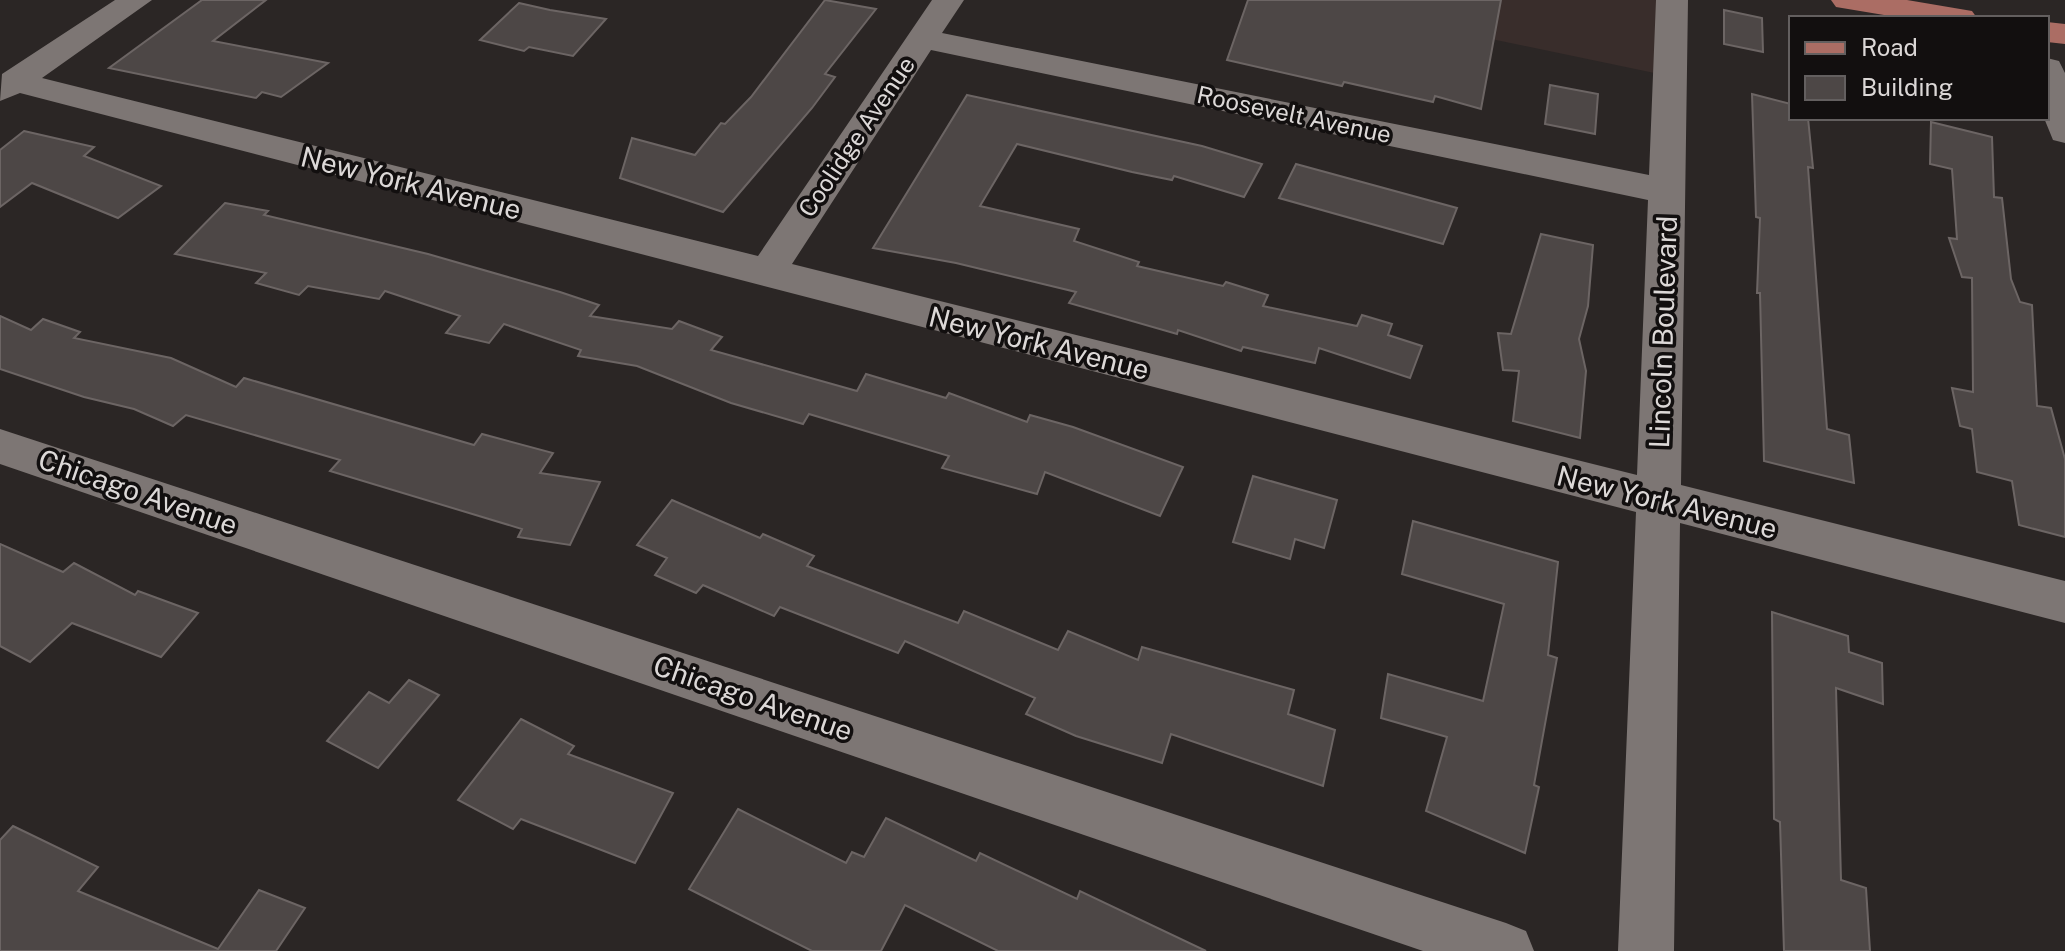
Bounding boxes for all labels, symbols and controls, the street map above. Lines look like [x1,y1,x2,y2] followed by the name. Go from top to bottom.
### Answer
[1789,16,2049,120] legend
[1861,33,1918,61] text: Road
[792,51,920,222] street label: Coolidge Avenue
[1861,73,1953,101] text: Building
[1195,80,1394,148] street label: Roosevelt Avenue
[298,139,525,226] street label: New York Avenue
[1642,215,1683,449] street label: Lincoln Boulevard
[926,299,1153,386] street label: New York Avenue
[34,442,242,541] street label: Chicago Avenue
[1554,458,1781,545] street label: New York Avenue
[649,648,857,747] street label: Chicago Avenue

